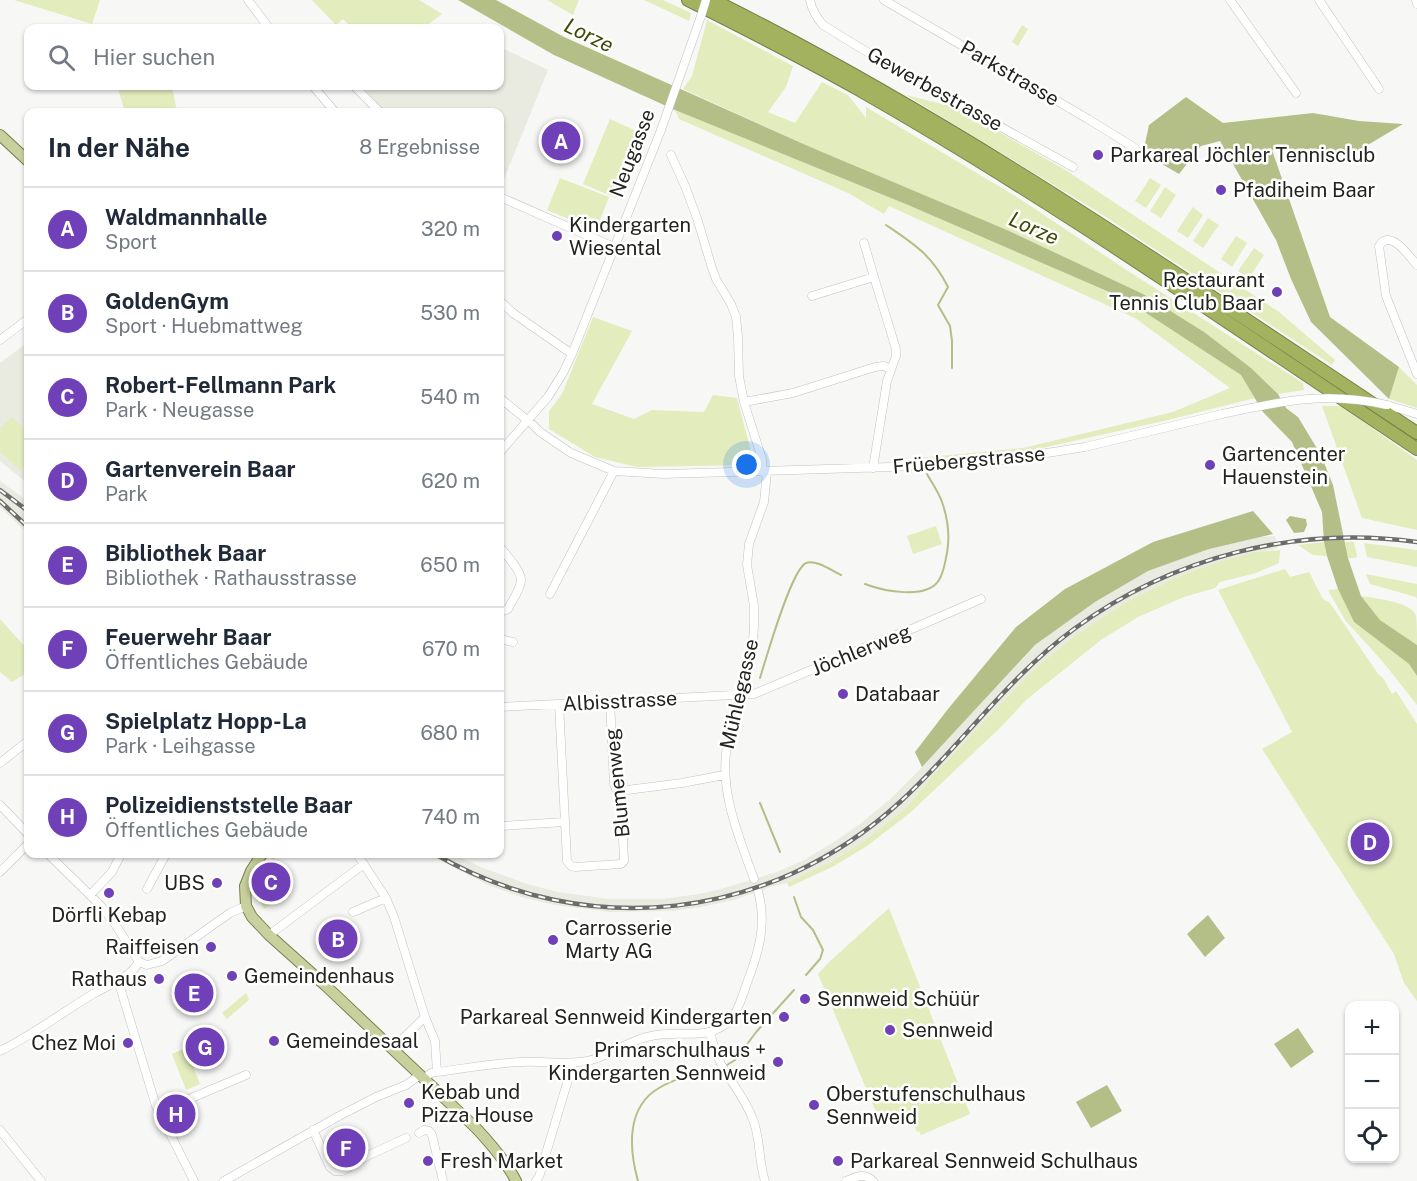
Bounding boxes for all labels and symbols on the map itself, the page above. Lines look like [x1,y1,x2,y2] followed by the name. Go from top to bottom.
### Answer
[560,12,618,58] water label: Lorze
[956,35,1064,111] street label: Parkstrasse
[863,42,1007,136] street label: Gewerbestrasse
[604,106,660,200] street label: Neugasse
[542,118,580,164] pin: A
[1110,143,1375,167] place label: Parkareal Jöchler Tennisclub
[1091,148,1105,162] marker: Parkareal Jöchler Tennisclub
[1233,178,1376,202] place label: Pfadiheim Baar
[1214,183,1228,197] marker: Pfadiheim Baar
[1005,206,1063,250] water label: Lorze
[569,213,691,260] place label: Kindergarten Wiesental
[550,229,564,243] marker: Kindergarten Wiesental
[1109,268,1265,315] place label: Restaurant Tennis Club Baar
[1270,285,1284,299] marker: Restaurant Tennis Club Baar
[892,441,1046,479] street label: Früebergstrasse
[1222,442,1346,489] place label: Gartencenter Hauenstein
[732,450,761,479] your location
[1203,458,1217,472] marker: Gartencenter Hauenstein
[808,619,914,681] street label: Jöchlerweg
[715,637,763,751] street label: Mühlegasse
[855,682,940,706] place label: Databaar
[562,686,678,716] street label: Albisstrasse
[836,687,850,701] marker: Databaar
[599,727,635,839] street label: Blumenweg
[1350,820,1390,864] pin: D
[252,860,290,904] pin: C
[164,871,205,895] place label: UBS
[210,876,224,890] marker: UBS
[102,886,116,900] marker: Dörfli Kebap
[51,903,167,927] place label: Dörfli Kebap
[318,916,358,962] pin: B
[565,916,672,963] place label: Carrosserie Marty AG
[546,933,560,947] marker: Carrosserie Marty AG
[105,935,199,959] place label: Raiffeisen
[204,940,218,954] marker: Raiffeisen
[244,964,394,988] place label: Gemeindenhaus
[71,967,147,991] place label: Rathaus
[225,969,239,983] marker: Gemeindenhaus
[174,970,214,1016] pin: E
[152,972,166,986] marker: Rathaus
[817,987,980,1011] place label: Sennweid Schüür
[798,992,812,1006] marker: Sennweid Schüür
[460,1005,772,1029] place label: Parkareal Sennweid Kindergarten
[777,1010,791,1024] marker: Parkareal Sennweid Kindergarten
[902,1018,993,1042] place label: Sennweid
[883,1023,897,1037] marker: Sennweid
[186,1024,224,1070] pin: G
[286,1029,419,1053] place label: Gemeindesaal
[31,1031,116,1055] place label: Chez Moi
[267,1034,281,1048] marker: Gemeindesaal
[121,1036,135,1050] marker: Chez Moi
[548,1038,766,1085] place label: Primarschulhaus + Kindergarten Sennweid
[771,1055,785,1069] marker: Primarschulhaus + Kindergarten Sennweid
[421,1080,534,1127] place label: Kebab und Pizza House
[826,1082,1026,1129] place label: Oberstufenschulhaus Sennweid
[156,1092,195,1136] pin: H
[402,1096,416,1110] marker: Kebab und Pizza House
[807,1098,821,1112] marker: Oberstufenschulhaus Sennweid
[326,1126,366,1170] pin: F
[440,1149,563,1173] place label: Fresh Market
[850,1149,1138,1173] place label: Parkareal Sennweid Schulhaus
[421,1154,435,1168] marker: Fresh Market
[831,1154,845,1168] marker: Parkareal Sennweid Schulhaus

